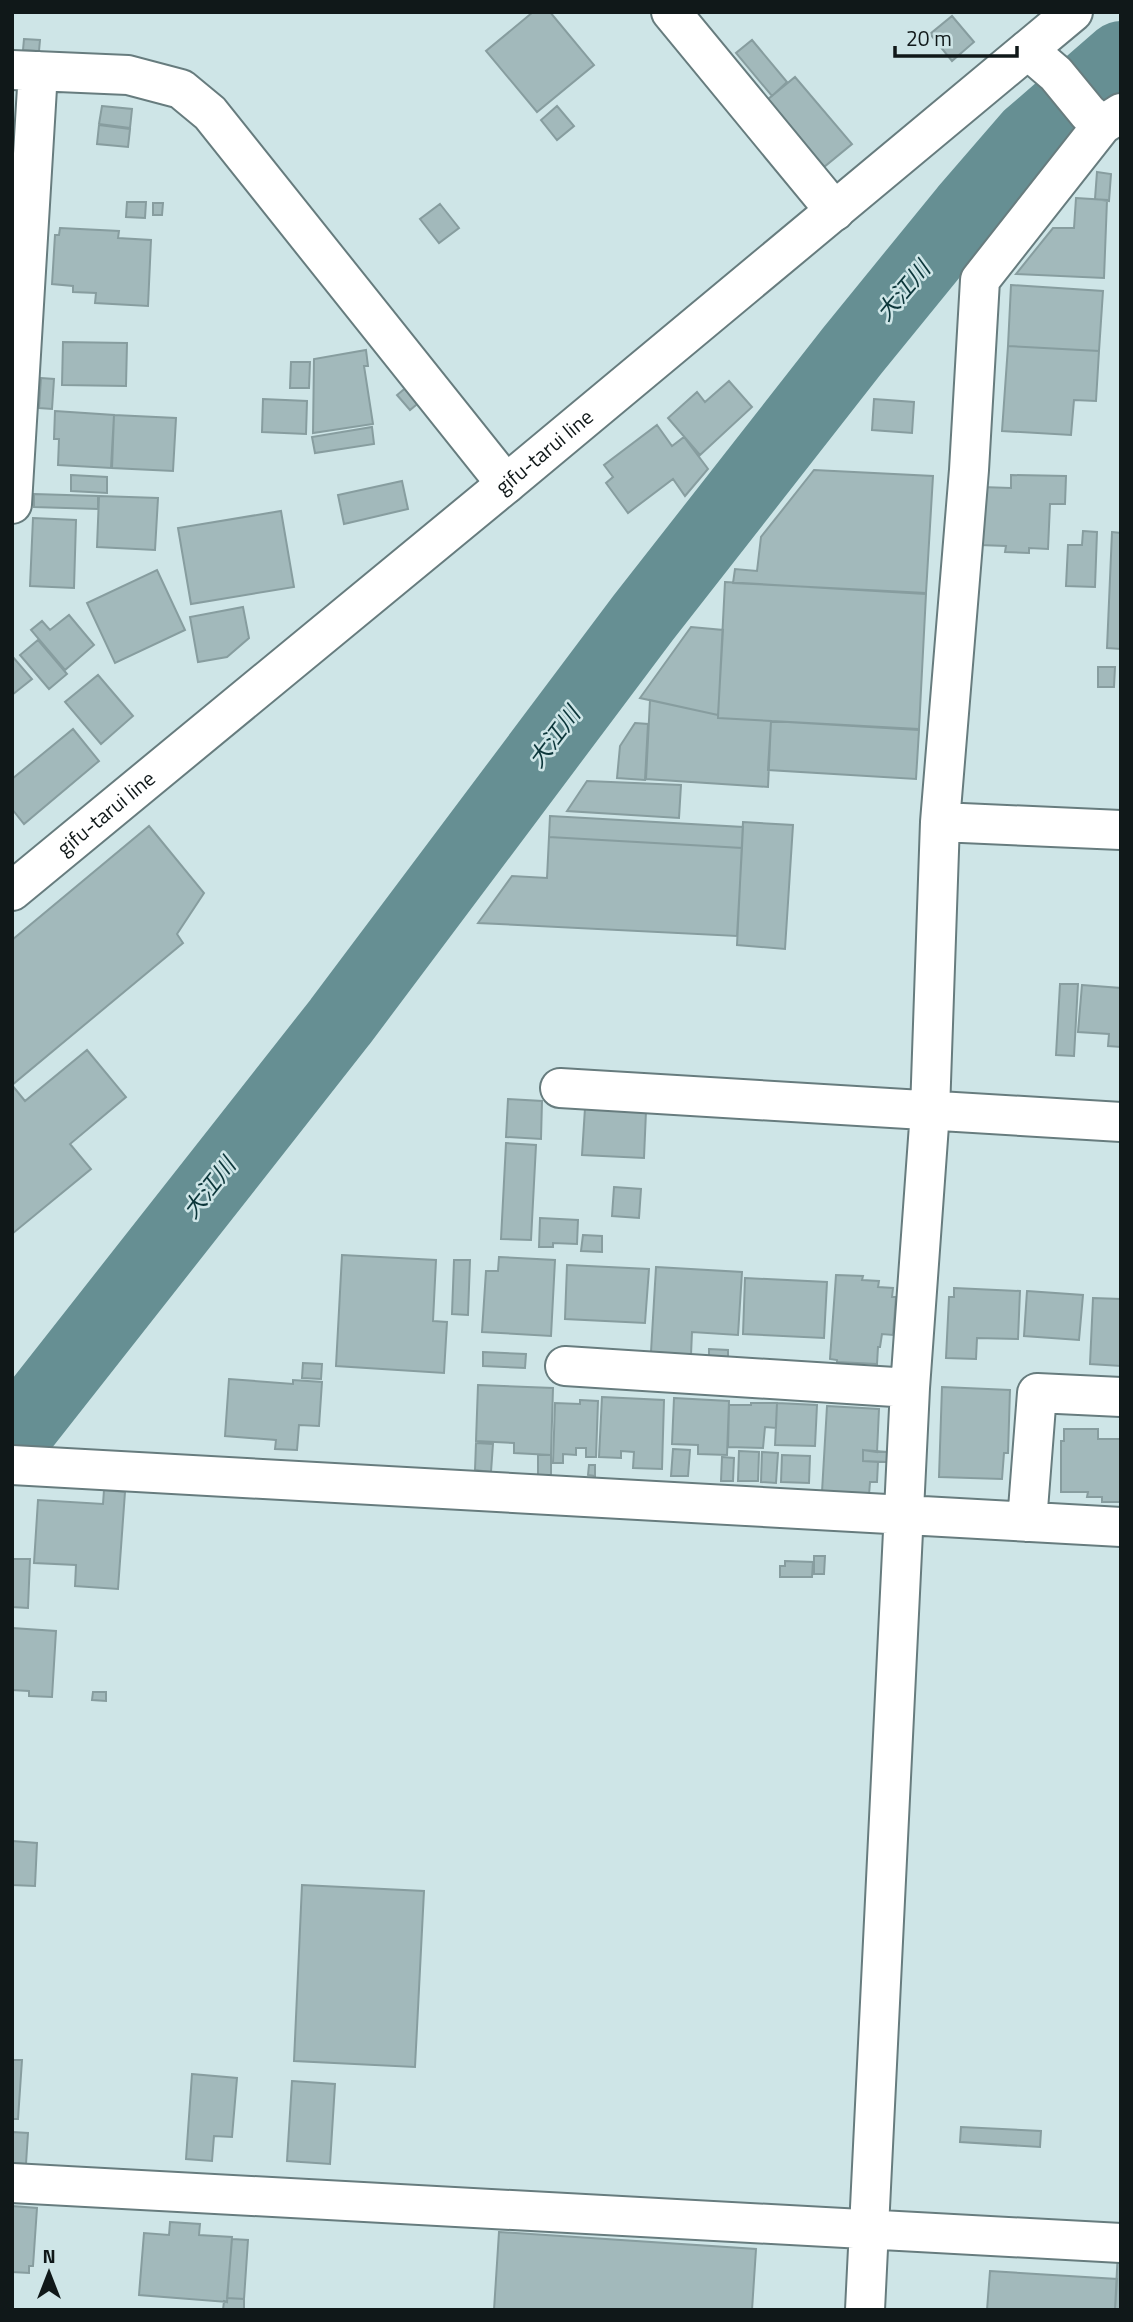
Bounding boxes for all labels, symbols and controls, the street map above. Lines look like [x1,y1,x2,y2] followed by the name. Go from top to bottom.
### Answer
[895,14,1018,58] scale bar
[906,22,952,54] text: 20 m
[867,251,940,328] water label: 大江川
[488,401,600,502] street label: gifu-tarui line
[519,696,590,775] water label: 大江川
[49,762,162,863] street label: gifu-tarui line
[174,1147,245,1226] water label: 大江川
[14,2238,84,2308] north arrow
[42,2241,56,2270] text: N

